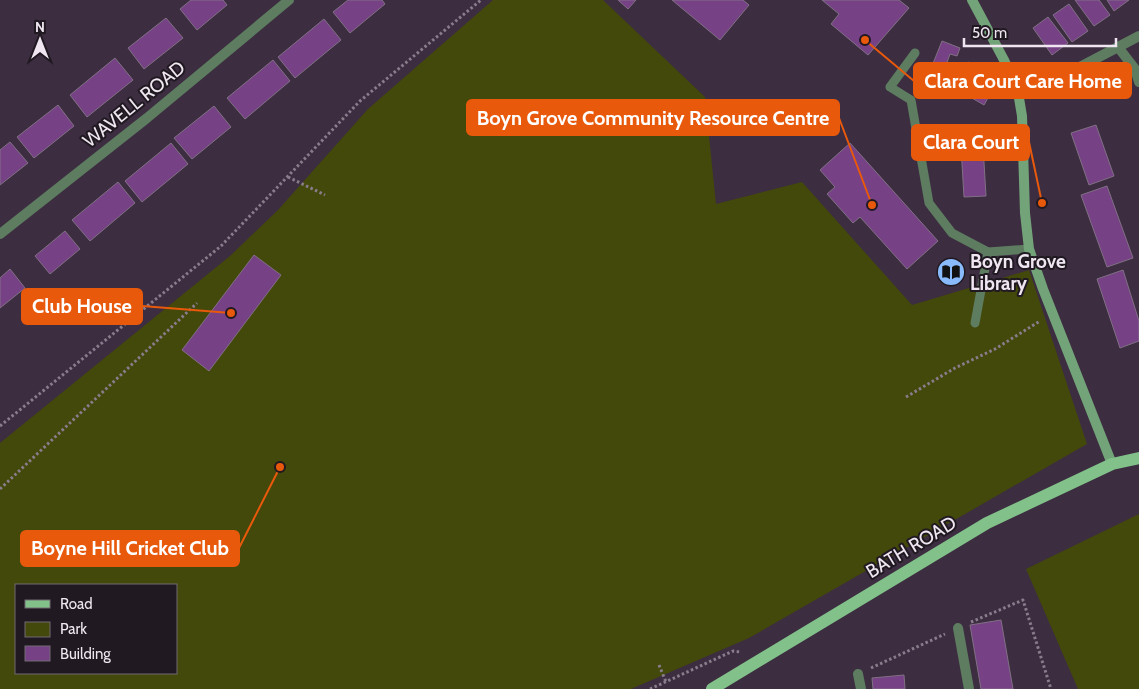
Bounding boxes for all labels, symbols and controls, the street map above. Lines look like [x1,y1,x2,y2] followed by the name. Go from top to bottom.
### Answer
[15,15,65,65] north arrow
[964,15,1116,47] scale bar
[35,18,45,36] text: N
[972,24,1007,42] text: 50 m
[78,56,190,152] street label: WAVELL ROAD
[914,63,1131,98] callout: Clara Court Care Home
[924,69,1122,93] text: Clara Court Care Home
[467,100,839,135] callout: Boyn Grove Community Resource Centre
[477,106,829,130] text: Boyn Grove Community Resource Centre
[912,125,1029,160] callout: Clara Court
[923,130,1019,154] text: Clara Court
[970,250,1066,295] place label: Boyn Grove Library
[936,257,966,287] library icon: Boyn Grove Library
[22,289,142,324] callout: Club House
[32,294,132,318] text: Club House
[862,511,960,583] street label: BATH ROAD
[21,531,239,566] callout: Boyne Hill Cricket Club
[31,536,229,560] text: Boyne Hill Cricket Club
[15,584,178,674] legend
[60,595,93,613] text: Road
[60,620,87,638] text: Park
[60,645,111,663] text: Building

